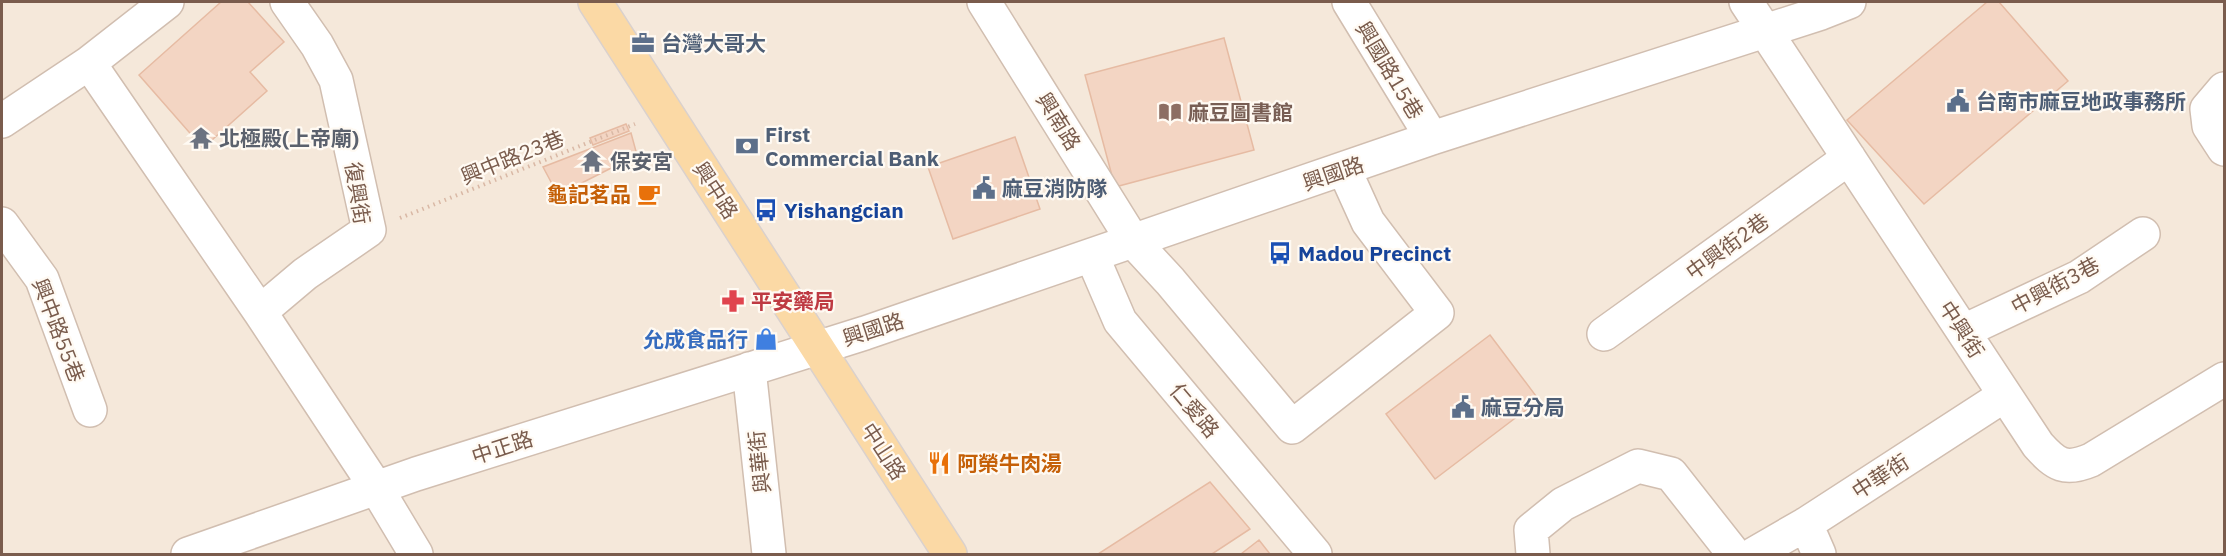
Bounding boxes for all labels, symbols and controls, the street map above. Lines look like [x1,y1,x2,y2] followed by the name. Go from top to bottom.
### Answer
[1350,16,1430,124] street label: 興國路15巷
[661,29,766,57] place label: 台灣大哥大
[630,30,656,56] office icon: 台灣大哥大
[1030,87,1088,155] street label: 興南路
[1976,87,2186,115] place label: 台南市麻豆地政事務所
[1945,88,1971,114] public building icon: 台南市麻豆地政事務所
[1188,98,1293,126] place label: 麻豆圖書館
[1157,99,1183,125] library icon: 麻豆圖書館
[765,120,940,172] place label: First Commercial Bank
[219,124,359,152] place label: 北極殿(上帝廟)
[456,124,568,190] street label: 興中路23巷
[188,125,214,151] temple icon: 北極殿(上帝廟)
[734,133,760,159] bank icon: First Commercial Bank
[610,147,673,175] place label: 保安宮
[579,148,605,174] temple icon: 保安宮
[1299,150,1367,196] street label: 興國路
[687,156,745,224] street label: 興中路
[339,160,377,226] street label: 復興街
[1002,174,1108,202] place label: 麻豆消防隊
[971,175,997,201] public building icon: 麻豆消防隊
[547,180,631,208] place label: 龜記茗品
[636,181,662,207] cafe icon: 龜記茗品
[784,196,904,224] place label: Yishangcian
[753,197,779,223] bus stop icon: Yishangcian
[1680,206,1774,286] street label: 中興街2巷
[1298,239,1451,267] place label: Madou Precinct
[1267,240,1293,266] bus stop icon: Madou Precinct
[2006,250,2104,320] street label: 中興街3巷
[26,274,92,386] street label: 興中路55巷
[751,287,835,315] place label: 平安藥局
[720,288,746,314] pharmacy icon: 平安藥局
[1933,295,1991,363] street label: 中興街
[839,306,907,352] street label: 興國路
[643,325,748,353] place label: 允成食品行
[753,326,779,352] shop icon: 允成食品行
[1164,377,1226,443] street label: 仁愛路
[1481,393,1565,421] place label: 麻豆分局
[1450,394,1476,420] public building icon: 麻豆分局
[855,417,913,485] street label: 中山路
[468,424,536,470] street label: 中正路
[742,429,776,495] street label: 與華街
[1846,447,1914,505] street label: 中華街
[957,449,1062,477] place label: 阿榮牛肉湯
[926,450,952,476] restaurant icon: 阿榮牛肉湯

